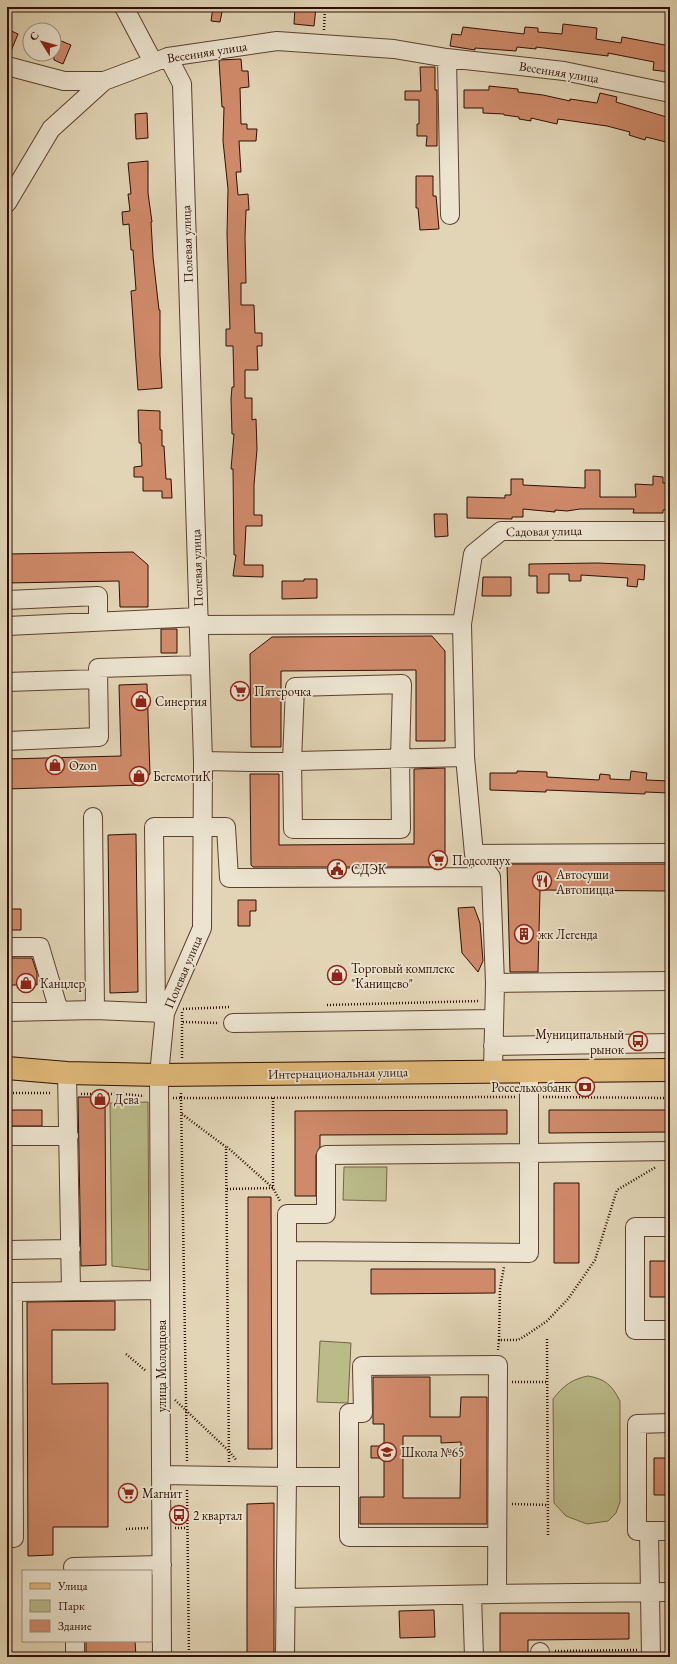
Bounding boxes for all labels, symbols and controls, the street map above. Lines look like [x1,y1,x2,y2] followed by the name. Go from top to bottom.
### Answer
[22,22,62,62] north arrow
[26,28,42,43] text: С
[166,37,249,67] street label: Весенняя улица
[518,57,601,87] street label: Весенняя улица
[177,204,197,283] street label: Полевая улица
[506,522,583,540] street label: Садовая улица
[187,528,207,607] street label: Полевая улица
[229,680,251,702] supermarket icon: Пятерочка
[254,683,312,700] place label: Пятерочка
[130,690,152,712] shop icon: Синергия
[155,693,207,710] place label: Синергия
[44,754,66,776] shop icon: Ozon
[69,757,97,774] place label: Ozon
[128,765,150,787] shop icon: БегемотиК
[153,768,211,785] place label: БегемотиК
[427,849,449,871] supermarket icon: Подсолнух
[452,852,511,869] place label: Подсолнух
[326,858,348,880] public building icon: СДЭК
[351,861,387,878] place label: СДЭК
[555,866,615,898] place label: Автосуши Автопицца
[531,870,553,892] restaurant icon: Автосуши Автопицца
[513,923,535,945] building icon: жк Легенда
[538,926,599,943] place label: жк Легенда
[160,932,206,1011] street label: Полевая улица
[351,960,455,992] place label: Торговый комплекс "Канищево"
[326,964,348,986] shop icon: Торговый комплекс "Канищево"
[15,972,37,994] shop icon: Канцлер
[40,975,86,992] place label: Канцлер
[535,1026,625,1058] place label: Муниципальный рынок
[627,1030,649,1052] bus stop icon: Муниципальный рынок
[268,1063,409,1083] street label: Интернациональная улица
[574,1076,596,1098] bank icon: Россельхозбанк
[491,1079,572,1096] place label: Россельхозбанк
[89,1088,111,1110] shop icon: Дева
[114,1091,140,1108] place label: Дева
[153,1319,170,1412] street label: улица Молодцова
[376,1441,398,1463] school or university icon: Школа №65
[401,1444,464,1461] place label: Школа №65
[117,1482,139,1504] supermarket icon: Магнит
[142,1485,183,1502] place label: Магнит
[168,1504,190,1526] bus stop icon: 2 квартал
[193,1507,242,1524] place label: 2 квартал
[22,1570,152,1642] legend
[57,1578,88,1594] text: Улица
[58,1598,85,1614] text: Парк
[58,1618,92,1634] text: Здание

